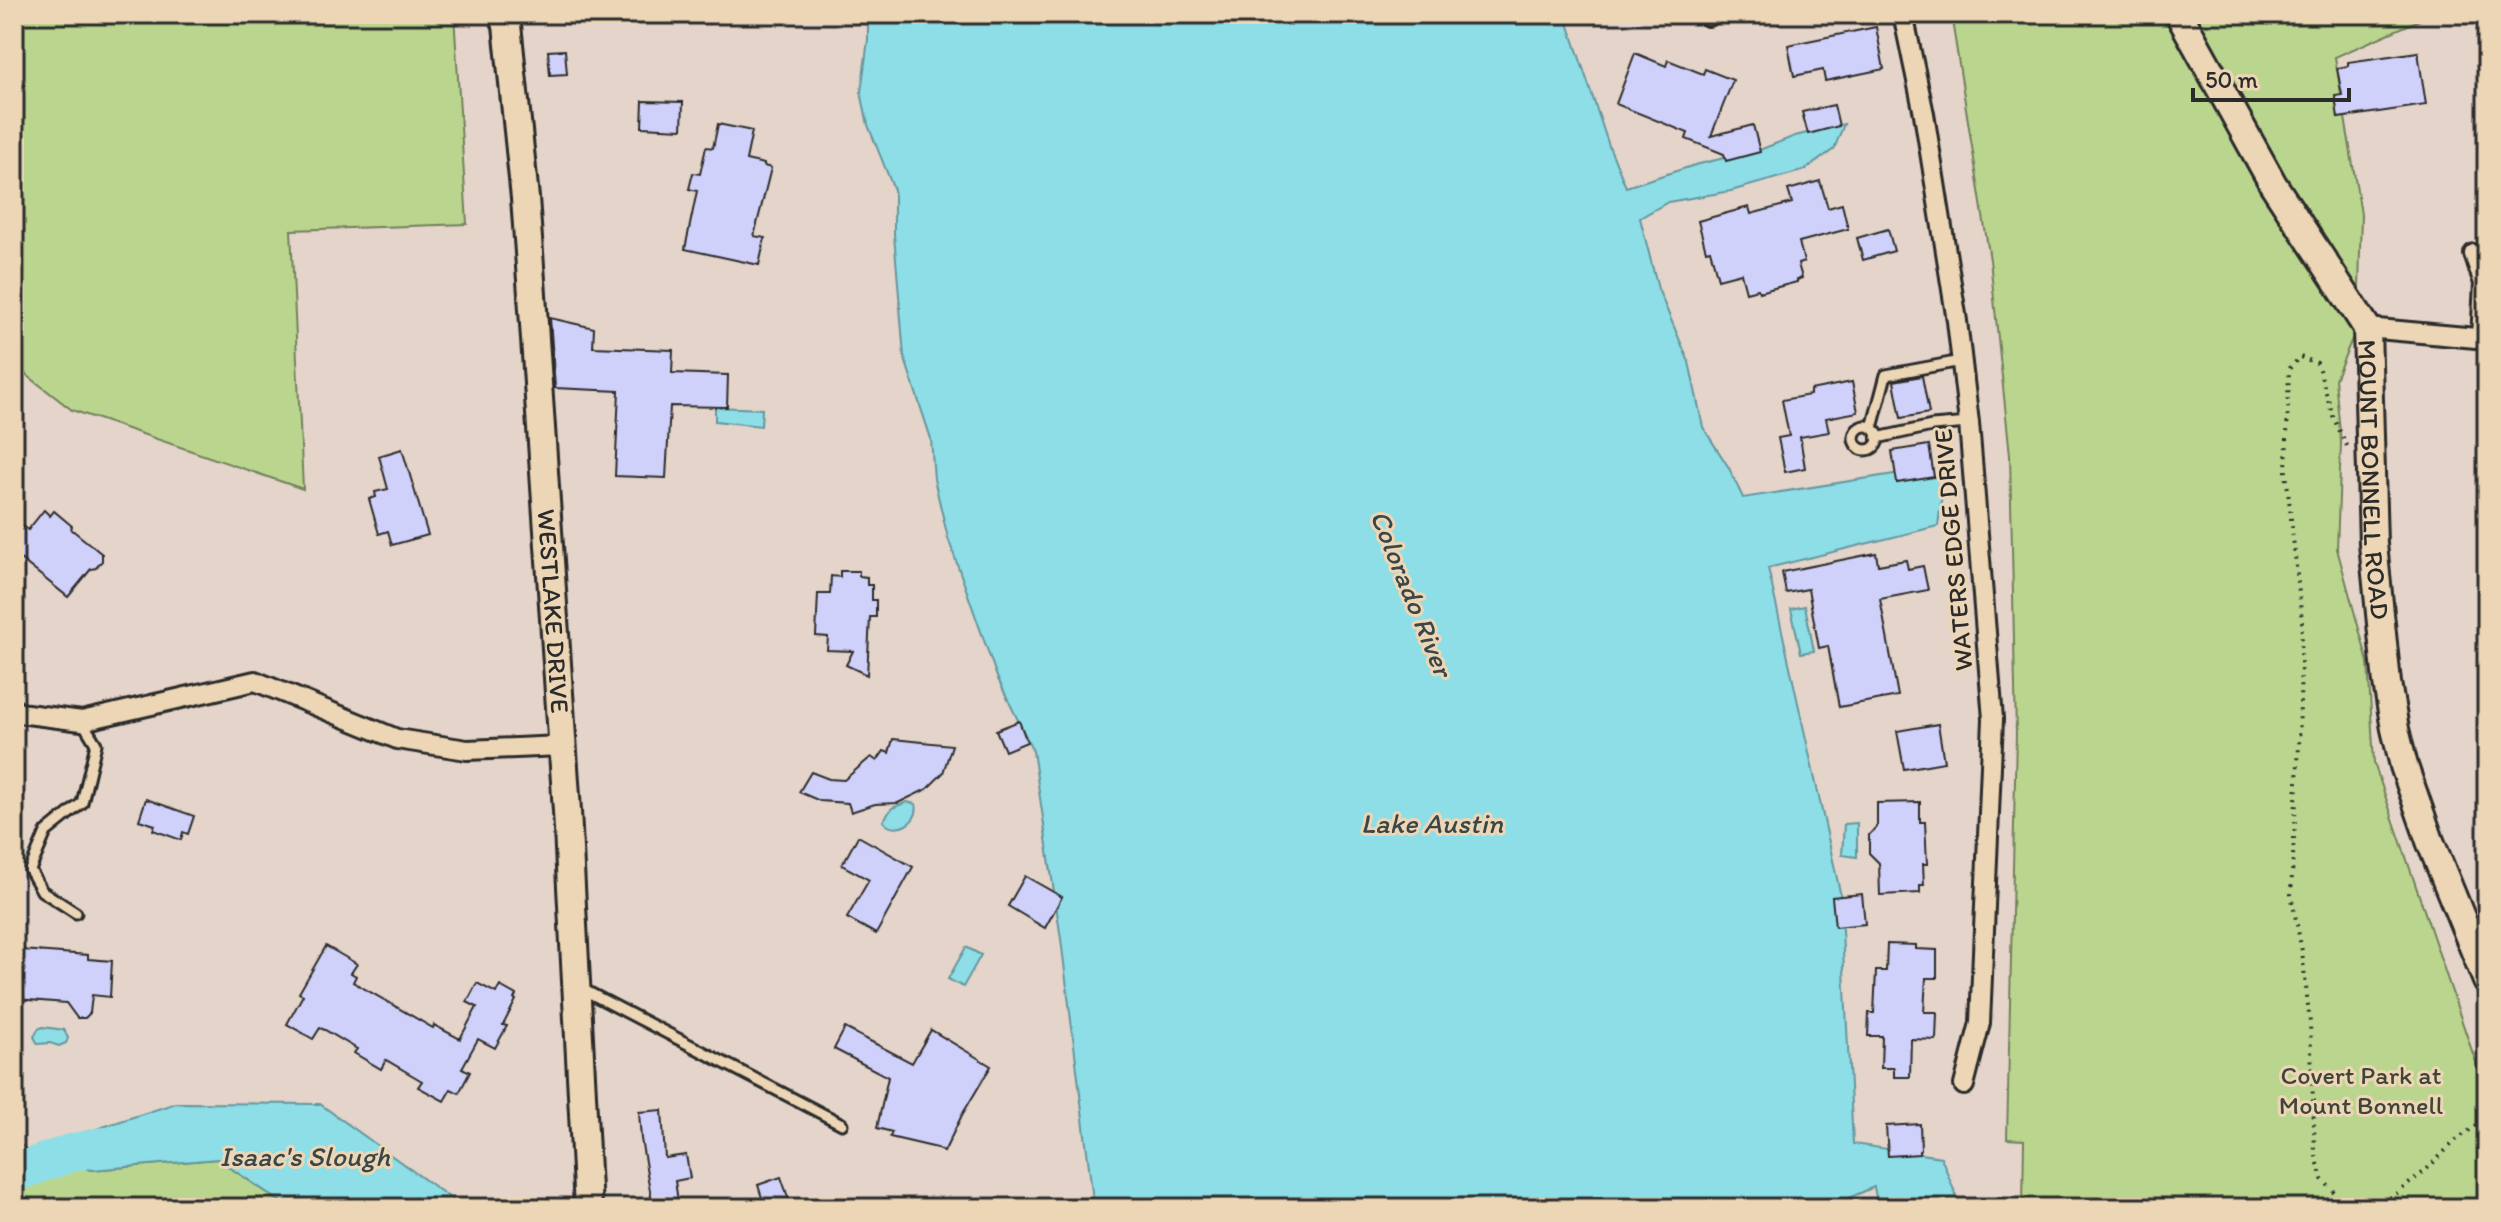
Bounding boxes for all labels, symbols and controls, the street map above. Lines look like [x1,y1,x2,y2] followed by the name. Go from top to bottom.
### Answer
[2193,52,2349,102] scale bar
[2205,65,2258,94] text: 50 m
[2351,339,2397,621] street label: MOUNT BONNELL ROAD
[1926,428,1980,672] street label: WATERS EDGE DRIVE
[1363,505,1462,684] water label: Colorado River
[531,508,576,714] street label: WESTLAKE DRIVE
[1361,806,1503,840] water label: Lake Austin
[2279,1059,2443,1121] park label: Covert Park at Mount Bonnell
[220,1139,390,1173] water label: Isaac's Slough

